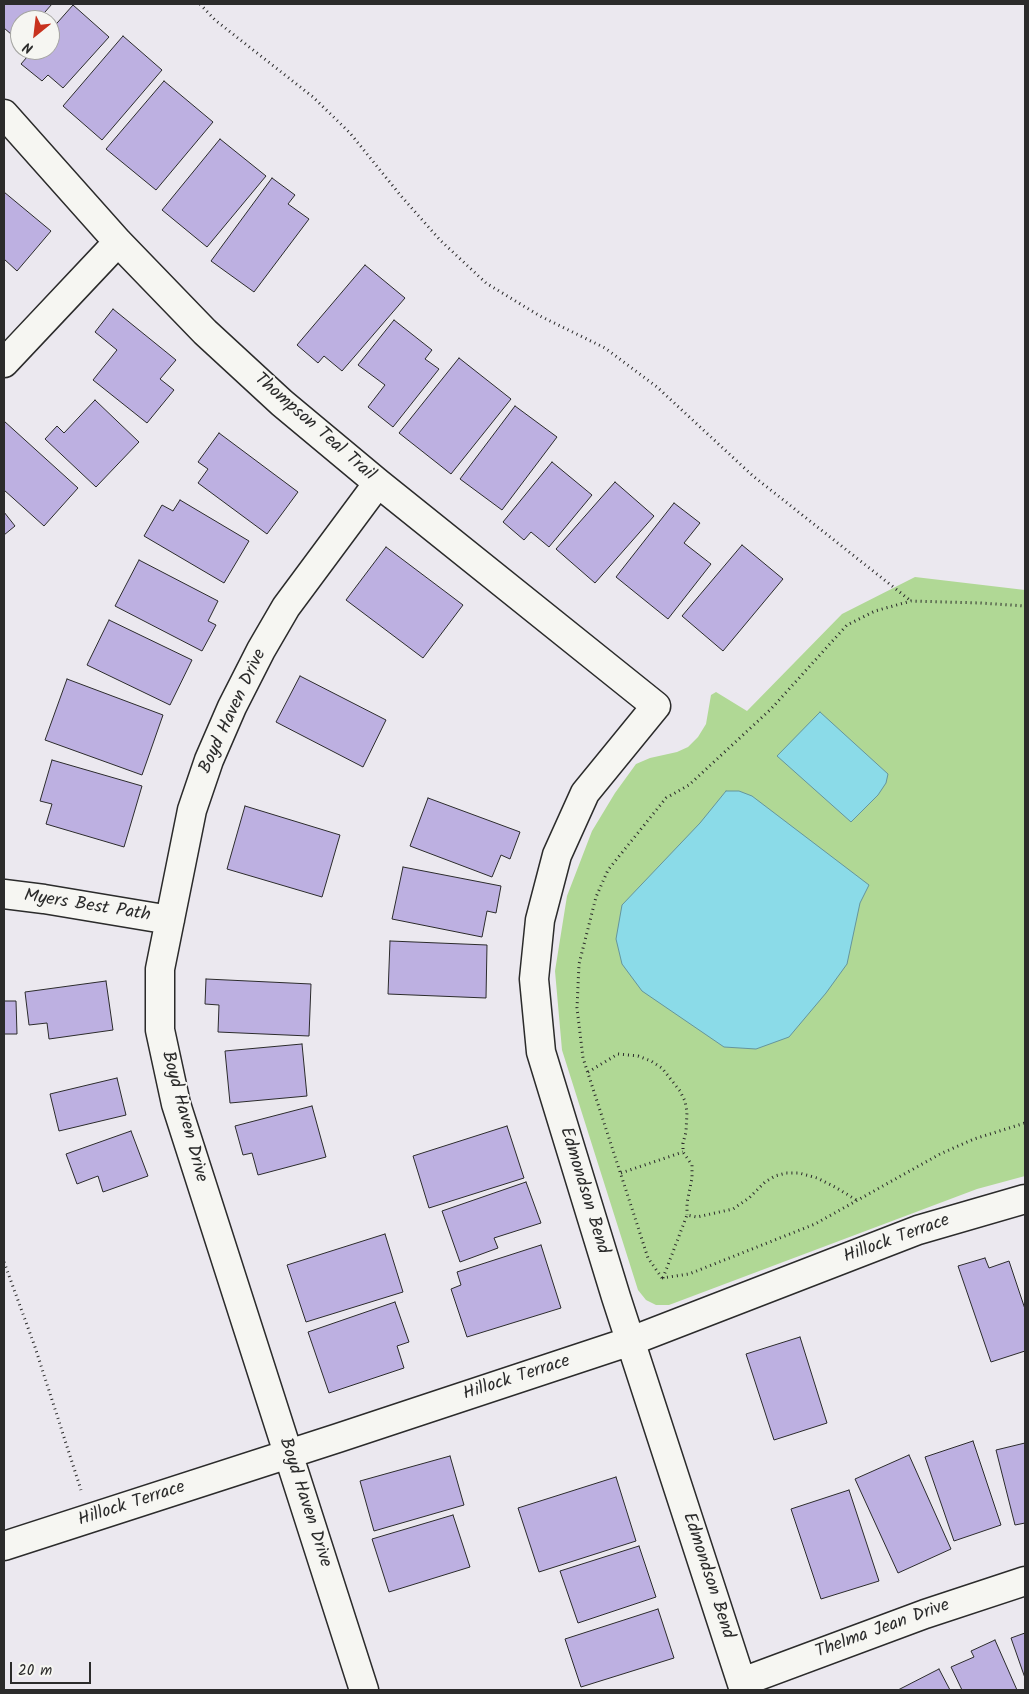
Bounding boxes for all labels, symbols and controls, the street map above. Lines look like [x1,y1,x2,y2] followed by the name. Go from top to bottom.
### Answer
[10,10,60,60] north arrow
[19,35,37,59] text: N
[249,369,379,487] street label: Thompson Teal Trail
[196,646,272,778] street label: Boyd Haven Drive
[22,886,152,928] street label: Myers Best Path
[155,1049,211,1185] street label: Boyd Haven Drive
[553,1125,613,1257] street label: Edmondson Bend
[841,1211,953,1269] street label: Hillock Terrace
[461,1352,573,1406] street label: Hillock Terrace
[273,1436,335,1570] street label: Boyd Haven Drive
[76,1478,188,1532] street label: Hillock Terrace
[676,1510,738,1642] street label: Edmondson Bend
[813,1596,953,1664] street label: Thelma Jean Drive
[12,1652,94,1684] scale bar
[18,1659,52,1683] text: 20 m

